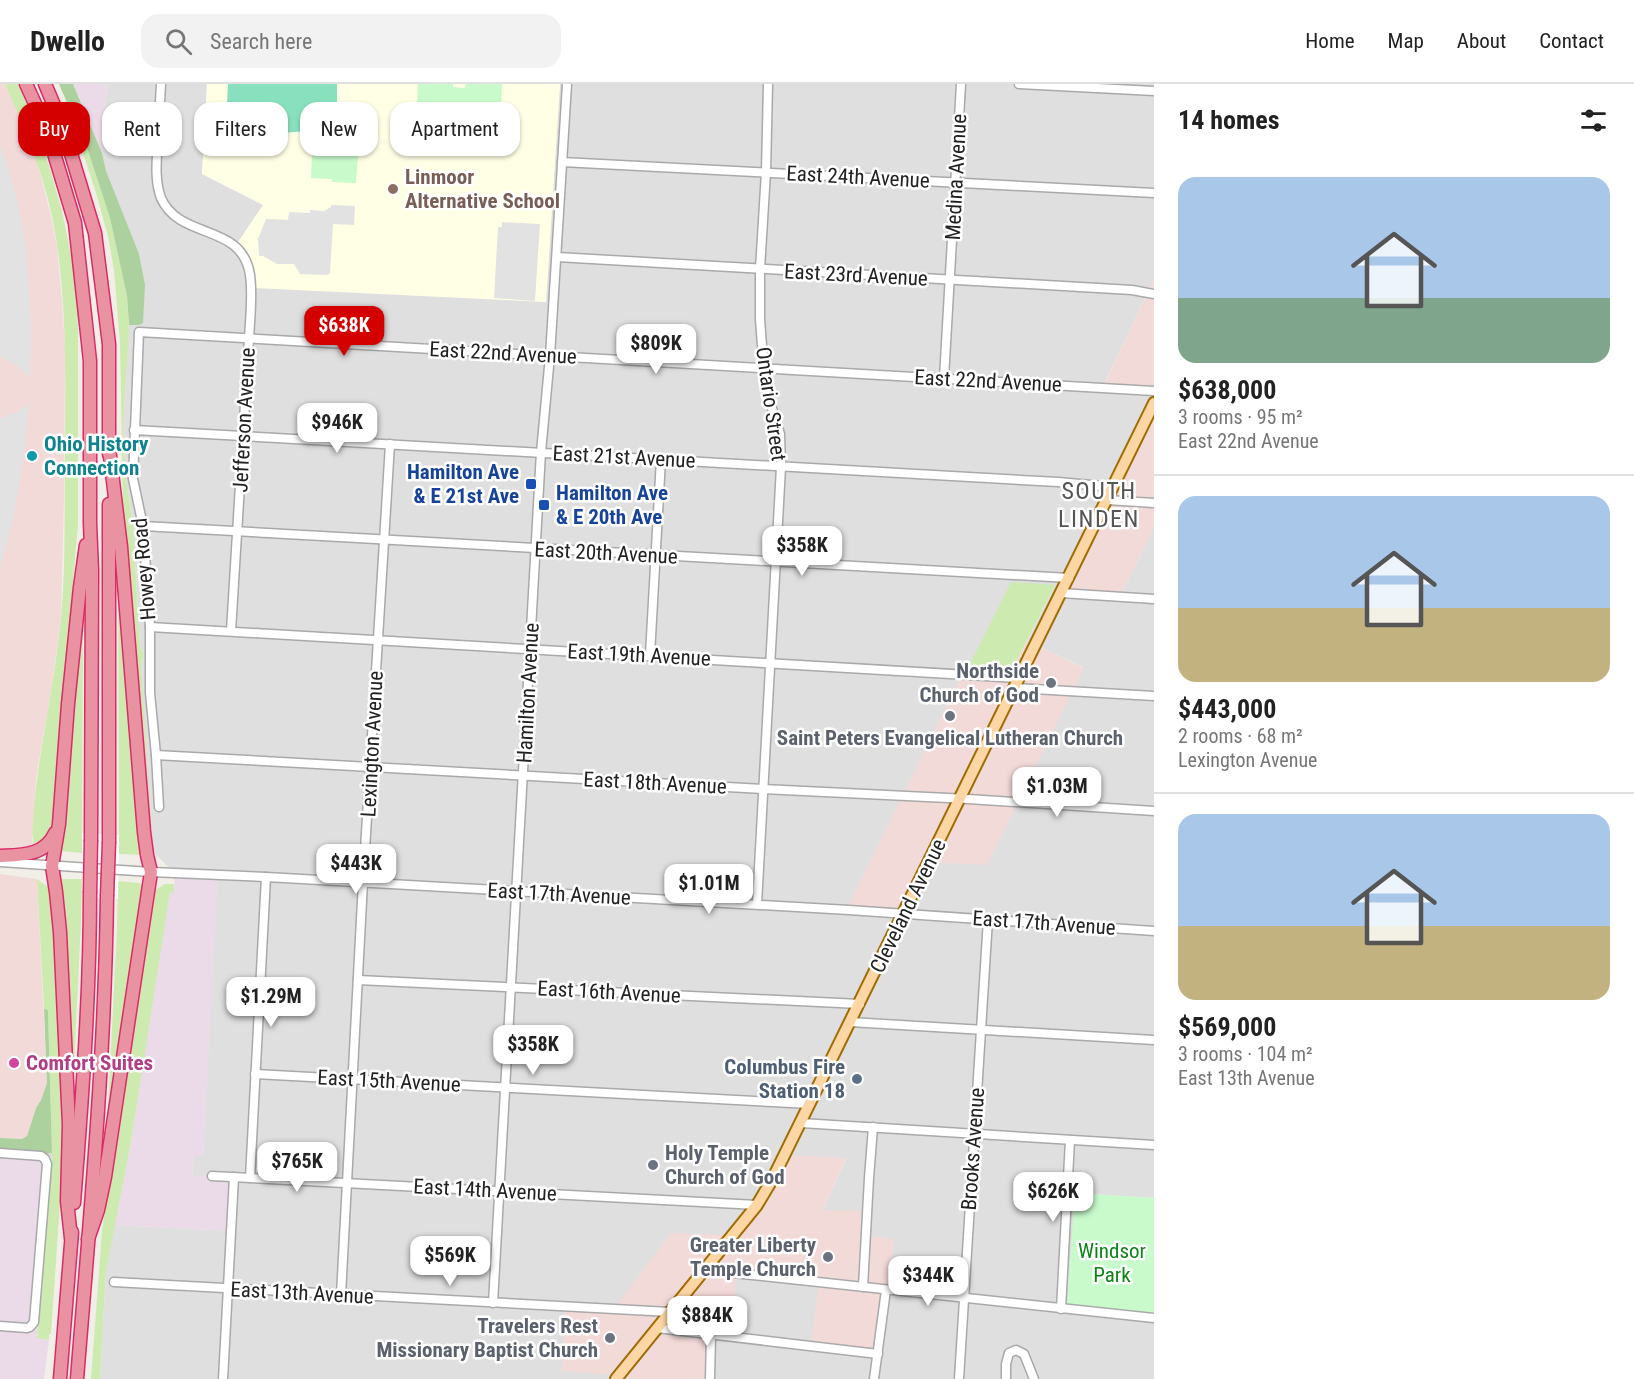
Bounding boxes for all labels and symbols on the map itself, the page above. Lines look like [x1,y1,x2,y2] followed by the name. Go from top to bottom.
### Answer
[941,113,971,241] street label: Medina Avenue
[786,161,930,193] street label: East 24th Avenue
[405,165,560,213] place label: Linmoor Alternative School
[386,182,400,196] marker: Linmoor Alternative School
[784,259,929,291] street label: East 23rd Avenue
[302,306,386,357] pin: $638K
[614,324,698,375] pin: $809K
[429,337,578,369] street label: East 22nd Avenue
[751,345,791,463] street label: Ontario Street
[228,347,260,493] street label: Jefferson Avenue
[914,365,1063,397] street label: East 22nd Avenue
[295,403,379,454] pin: $946K
[44,432,149,480] place label: Ohio History Connection
[552,441,696,473] street label: East 21st Avenue
[25,449,39,463] marker: Ohio History Connection
[407,460,519,508] place label: Hamilton Ave & E 21st Ave
[524,477,538,491] marker: Hamilton Ave & E 21st Ave
[1058,477,1140,533] district label: SOUTH LINDEN
[556,481,668,529] place label: Hamilton Ave & E 20th Ave
[537,498,551,512] marker: Hamilton Ave & E 20th Ave
[128,517,160,621] street label: Howey Road
[760,526,844,577] pin: $358K
[534,537,678,569] street label: East 20th Avenue
[512,622,544,764] street label: Hamilton Avenue
[567,639,711,671] street label: East 19th Avenue
[919,659,1039,707] place label: Northside Church of God
[356,670,388,818] street label: Lexington Avenue
[1044,676,1058,690] marker: Northside Church of God
[943,709,957,723] marker: Saint Peters Evangelical Lutheran Church
[777,726,1123,750] place label: Saint Peters Evangelical Lutheran Church
[583,767,727,799] street label: East 18th Avenue
[1008,767,1106,818] pin: $1.03M
[865,835,951,977] street label: Cleveland Avenue
[314,844,398,895] pin: $443K
[660,864,758,915] pin: $1.01M
[487,878,631,910] street label: East 17th Avenue
[972,906,1117,940] street label: East 17th Avenue
[537,976,681,1008] street label: East 16th Avenue
[222,977,320,1028] pin: $1.29M
[491,1025,575,1076] pin: $358K
[26,1051,153,1075] place label: Comfort Suites
[724,1055,845,1103] place label: Columbus Fire Station 18
[7,1056,21,1070] marker: Comfort Suites
[317,1065,461,1097] street label: East 15th Avenue
[850,1072,864,1086] marker: Columbus Fire Station 18
[957,1087,989,1211] street label: Brooks Avenue
[665,1141,785,1189] place label: Holy Temple Church of God
[255,1142,339,1193] pin: $765K
[646,1158,660,1172] marker: Holy Temple Church of God
[1011,1172,1095,1223] pin: $626K
[413,1174,557,1206] street label: East 14th Avenue
[690,1233,817,1281] place label: Greater Liberty Temple Church
[408,1236,492,1287] pin: $569K
[1078,1239,1146,1287] park label: Windsor Park
[821,1250,835,1264] marker: Greater Liberty Temple Church
[886,1256,970,1307] pin: $344K
[230,1277,374,1309] street label: East 13th Avenue
[665,1296,749,1347] pin: $884K
[376,1314,598,1362] place label: Travelers Rest Missionary Baptist Church
[603,1331,617,1345] marker: Travelers Rest Missionary Baptist Church

